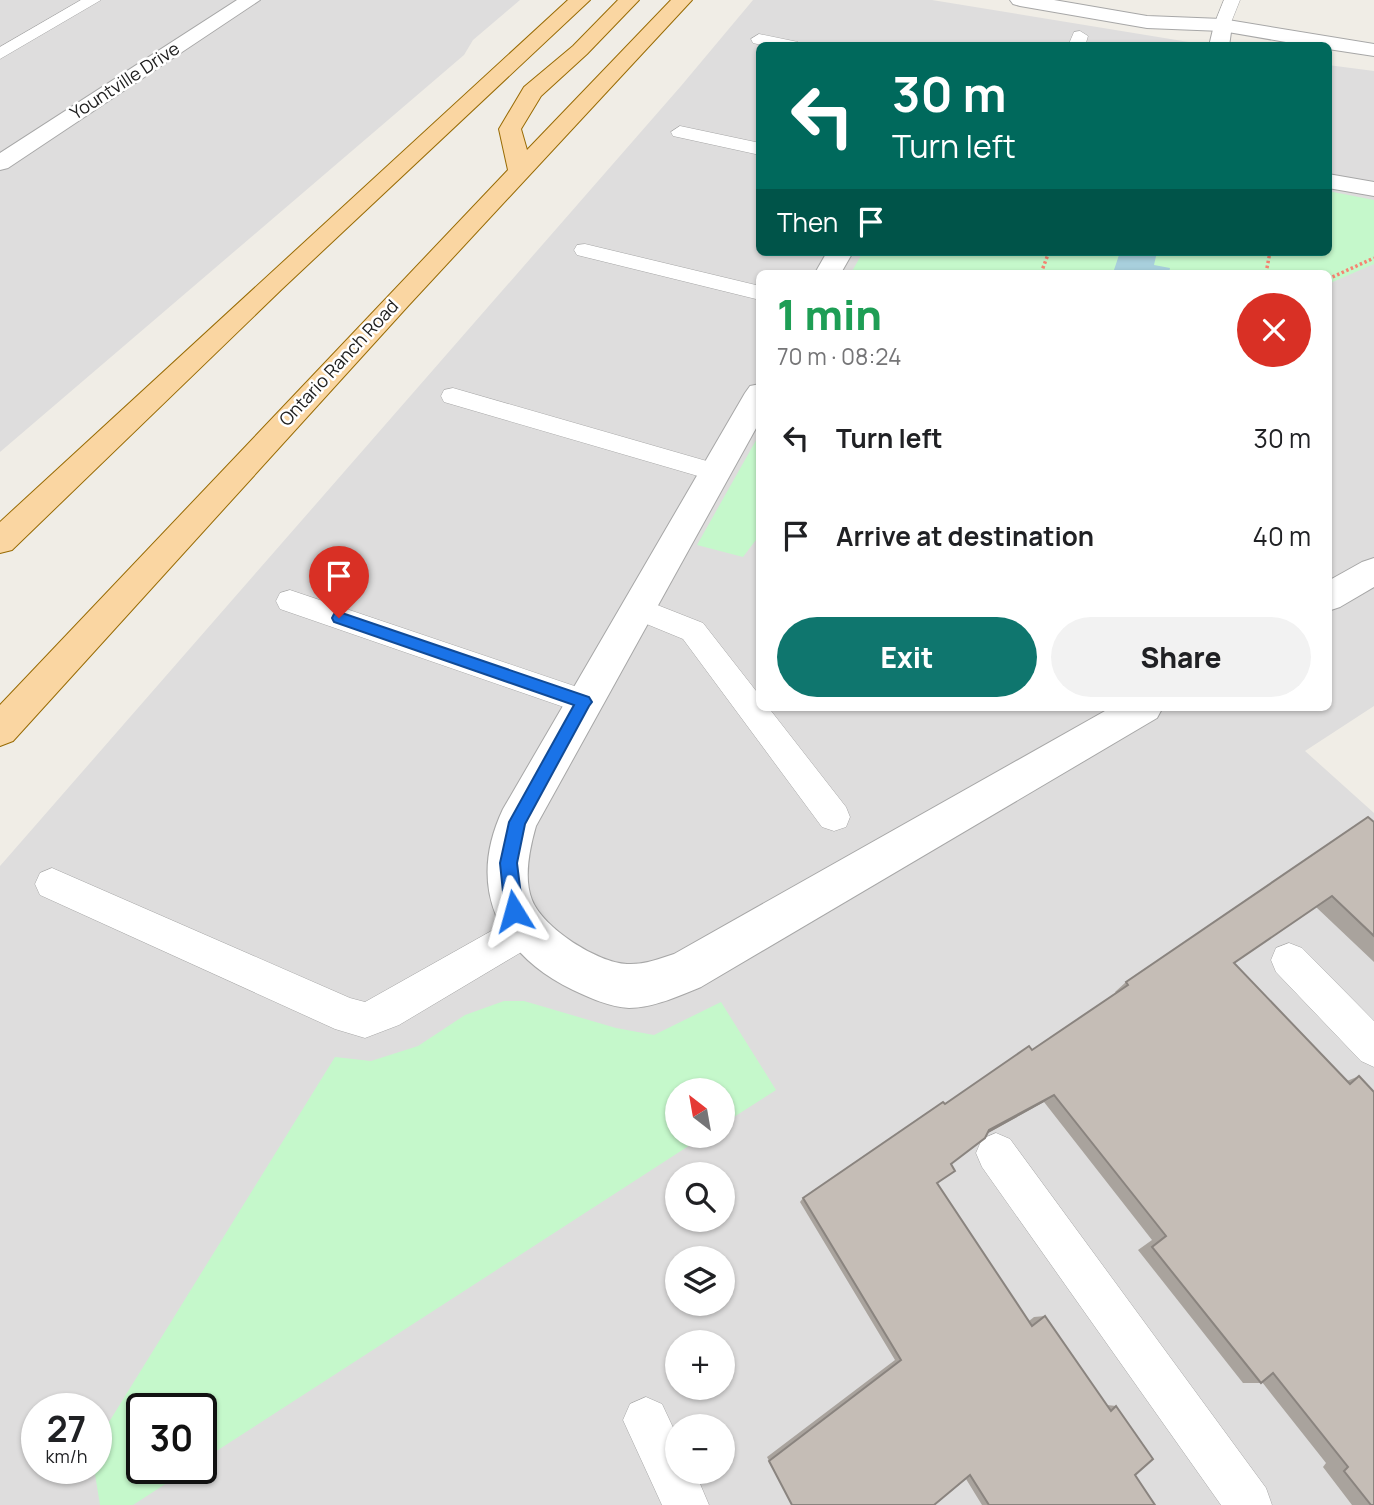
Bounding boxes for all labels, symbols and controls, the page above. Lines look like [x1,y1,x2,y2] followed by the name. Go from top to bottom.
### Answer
[65,36,184,124] street label: Yountville Drive
[892,60,1007,127] text: 30 m
[777,70,868,161] icon: left
[892,124,1016,168] text: Turn left
[852,203,890,241] icon: arrive
[777,204,838,240] text: Then
[777,285,882,343] text: 1 min
[1237,293,1311,367] button: close
[273,294,403,431] street label: Ontario Ranch Road
[777,340,902,372] text: 70 m · 08:24
[777,419,815,457] icon: left
[836,420,943,456] text: Turn left
[1254,420,1311,456] text: 30 m
[777,517,815,555] icon: arrive
[836,518,1094,554] text: Arrive at destination
[1253,518,1311,554] text: 40 m
[309,546,369,618] pin
[320,557,358,595] icon: arrive
[777,617,1037,697] button: Exit
[1051,617,1311,697] button: Share
[477,874,551,948] position arrow
[665,1078,735,1148] north arrow
[665,1078,735,1484] map controls
[665,1162,735,1232] button: search
[665,1246,735,1316] button: layers
[665,1330,735,1400] button: +
[126,1393,217,1484] speed limit sign: 30
[47,1405,86,1453] text: 27
[665,1414,735,1484] button: −
[46,1444,87,1468] text: km/h

